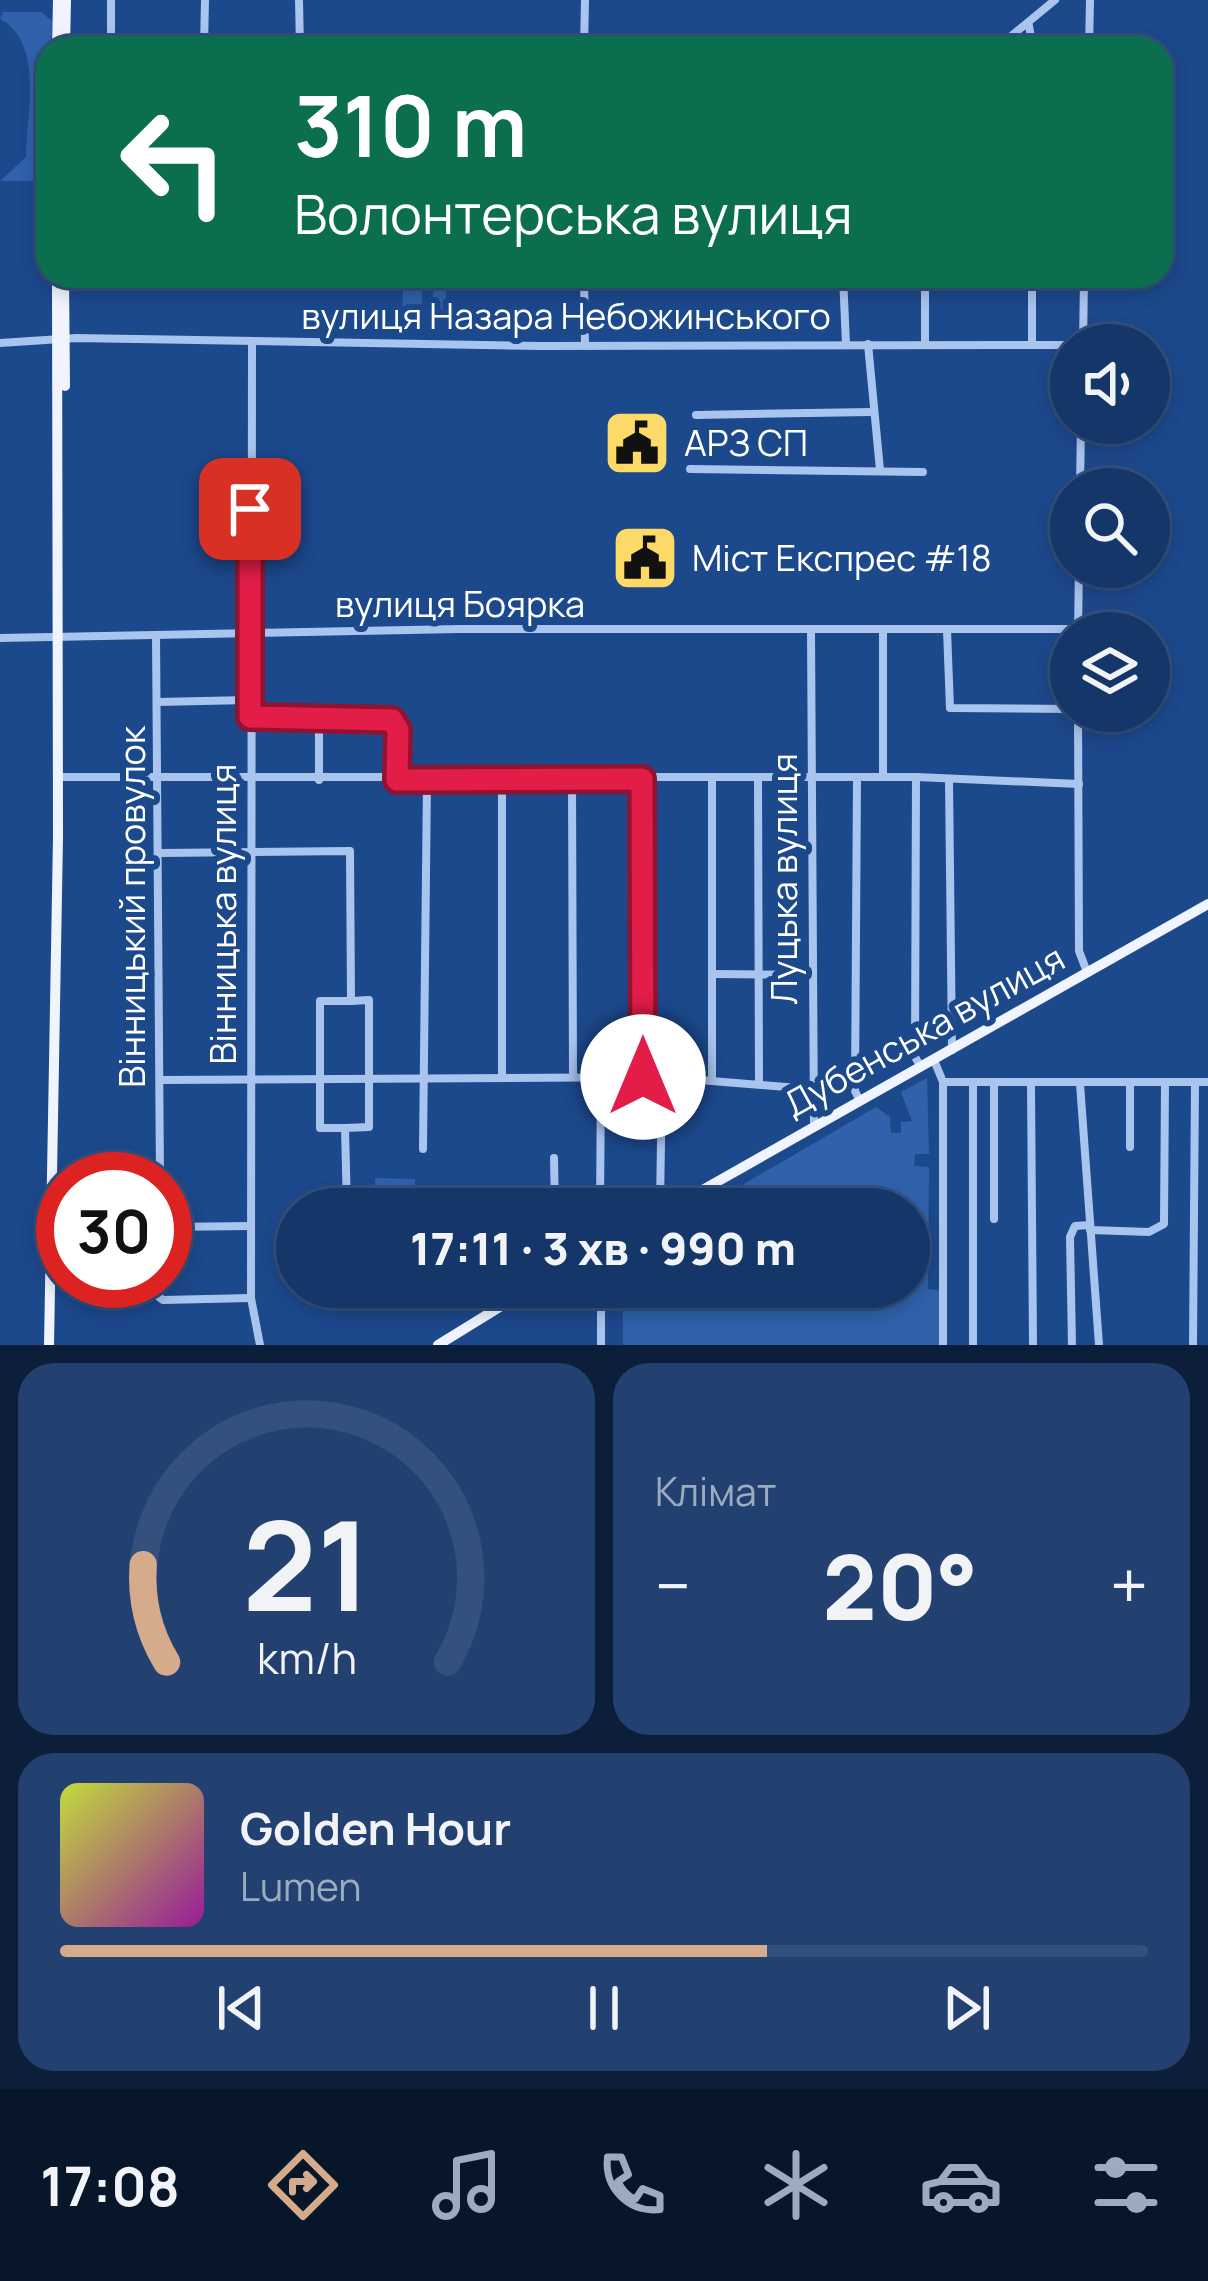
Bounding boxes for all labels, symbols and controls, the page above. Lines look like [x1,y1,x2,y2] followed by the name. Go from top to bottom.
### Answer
[294,67,527,182] text: 310 m
[96,84,252,240] icon: left
[294,176,853,250] text: Волонтерська вулиця
[301,291,831,340] street label: вулиця Назара Небожинського
[1050,324,1170,732] map controls
[1050,324,1170,444] button: sound
[602,408,672,478] public building icon: АРЗ СП
[684,418,808,467] place label: АРЗ СП
[199,458,301,560] pin
[1050,468,1170,588] button: search
[217,476,283,542] icon: arrive
[610,523,680,593] public building icon: Міст Експрес #18
[692,533,992,582] place label: Міст Експрес #18
[335,579,585,628] street label: вулиця Боярка
[1050,612,1170,732] button: layers
[107,725,156,1088] street label: Вінницький провулок
[759,753,808,1005] street label: Луцька вулиця
[198,764,247,1064] street label: Вінницька вулиця
[775,933,1073,1128] street label: Дубенська вулиця
[580,1014,706,1140] position arrow
[36,1152,192,1308] speed limit sign: 30
[410,1217,796,1279] text: 17:11 · 3 хв · 990 m
[655,1464,777,1518] text: Клімат
[242,1478,371,1648] text: 21
[823,1524,978,1647] text: 20°
[655,1540,691,1630] text: −
[1110,1540,1148,1630] text: +
[257,1628,356,1687] text: km/h
[240,1797,511,1859] text: Golden Hour
[240,1859,361,1913] text: Lumen
[208,1975,274,2041] icon: previous
[571,1975,637,2041] icon: pause
[934,1975,1000,2041] icon: next
[261,2143,345,2227] icon: directions
[425,2143,509,2227] icon: music
[590,2143,674,2227] icon: phone
[754,2143,838,2227] icon: climate
[919,2143,1003,2227] icon: car
[1084,2143,1168,2227] icon: filters
[40,2148,180,2222] text: 17:08

